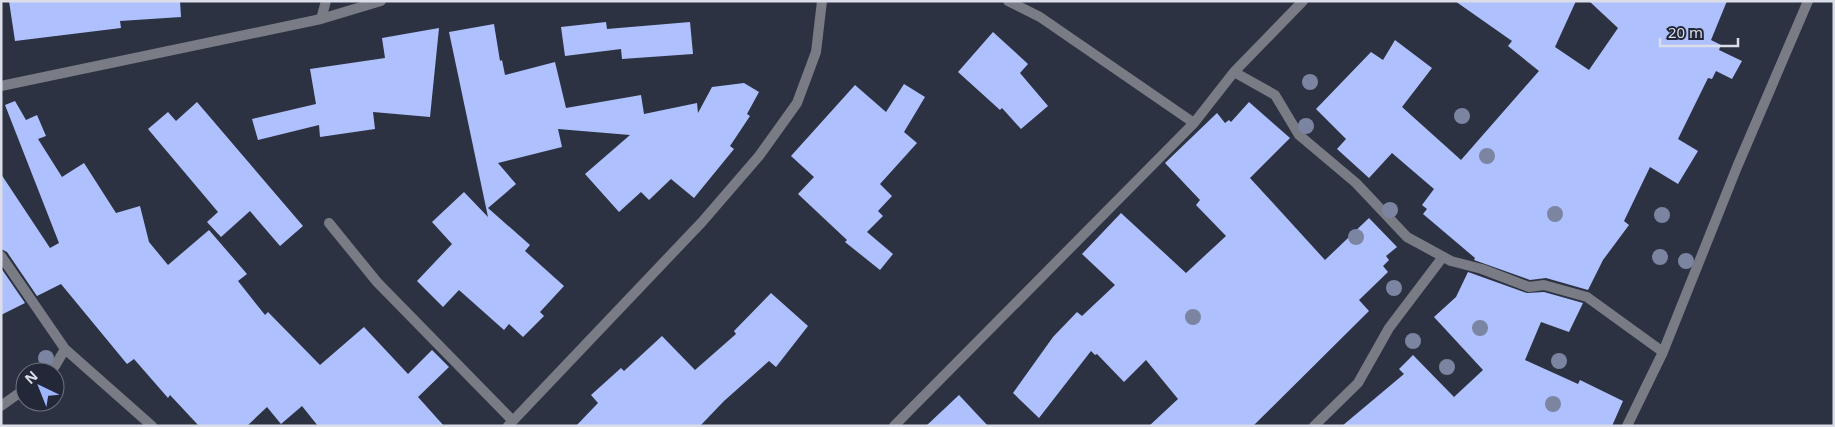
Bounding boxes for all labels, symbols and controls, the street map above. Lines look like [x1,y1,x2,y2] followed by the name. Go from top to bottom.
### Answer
[1660,15,1738,47] scale bar
[1668,22,1703,42] text: 20 m
[15,362,65,412] north arrow
[20,366,41,388] text: N

